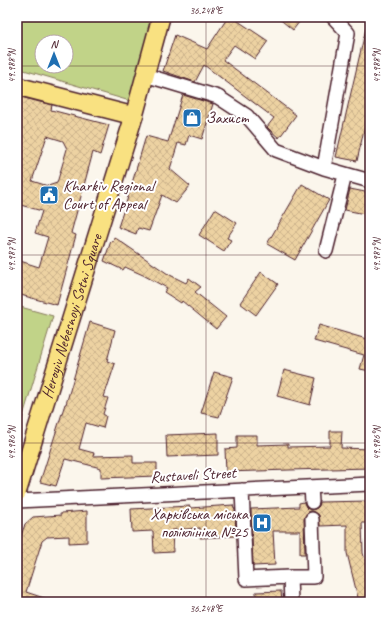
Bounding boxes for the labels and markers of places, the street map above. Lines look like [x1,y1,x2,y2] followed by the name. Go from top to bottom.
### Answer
[181,107,203,129] shop icon: Захист
[206,108,250,128] place label: Захист
[63,176,157,214] place label: Kharkiv Regional Court of Appeal
[38,184,60,206] public building icon: Kharkiv Regional Court of Appeal
[150,504,249,542] place label: Харківська міська поліклініка №25
[251,512,273,534] hospital icon: Харківська міська поліклініка №25

